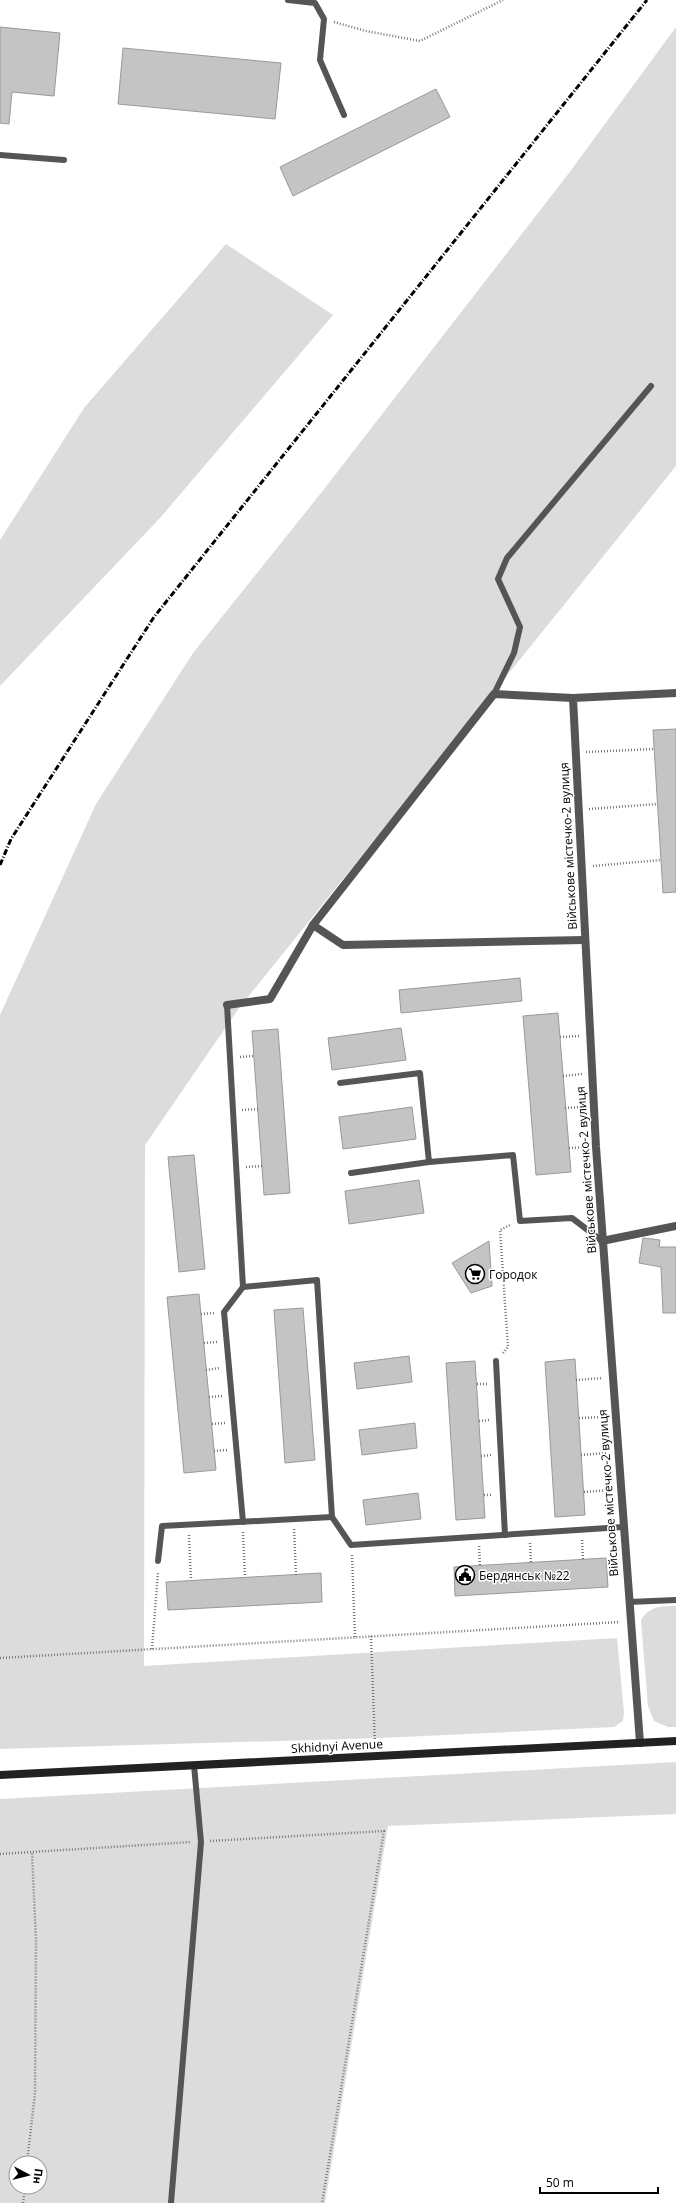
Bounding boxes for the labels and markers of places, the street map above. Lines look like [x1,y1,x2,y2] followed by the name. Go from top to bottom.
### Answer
[464,1263,486,1285] supermarket icon: Городок
[489,1266,538,1283] place label: Городок
[454,1564,476,1586] public building icon: Бердянськ №22
[479,1567,570,1584] place label: Бердянськ №22

